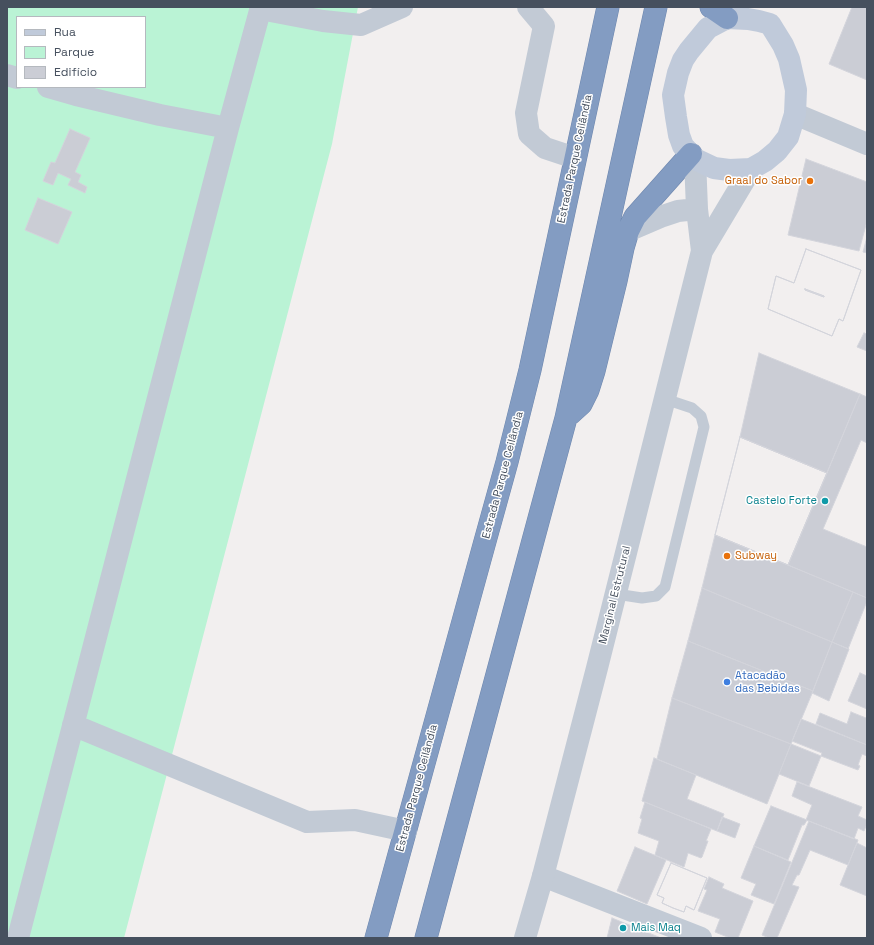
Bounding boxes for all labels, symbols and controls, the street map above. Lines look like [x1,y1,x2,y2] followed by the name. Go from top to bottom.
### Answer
[16,16,146,88] legend
[54,24,76,40] text: Rua
[54,44,94,60] text: Parque
[54,64,97,80] text: Edifício
[555,93,595,225] street label: Estrada Parque Ceilândia
[725,174,802,188] place label: Graal do Sabor
[805,176,815,186] marker: Graal do Sabor
[480,410,526,540] street label: Estrada Parque Ceilândia
[746,494,817,508] place label: Castelo Forte
[820,496,830,506] marker: Castelo Forte
[596,545,634,645] street label: Marginal Estrutural
[735,549,777,563] place label: Subway
[722,551,732,561] marker: Subway
[735,669,800,695] place label: Atacadão das Bebidas
[722,677,732,687] marker: Atacadão das Bebidas
[394,723,440,853] street label: Estrada Parque Ceilândia
[631,921,681,935] place label: Mais Maq
[618,923,628,933] marker: Mais Maq

